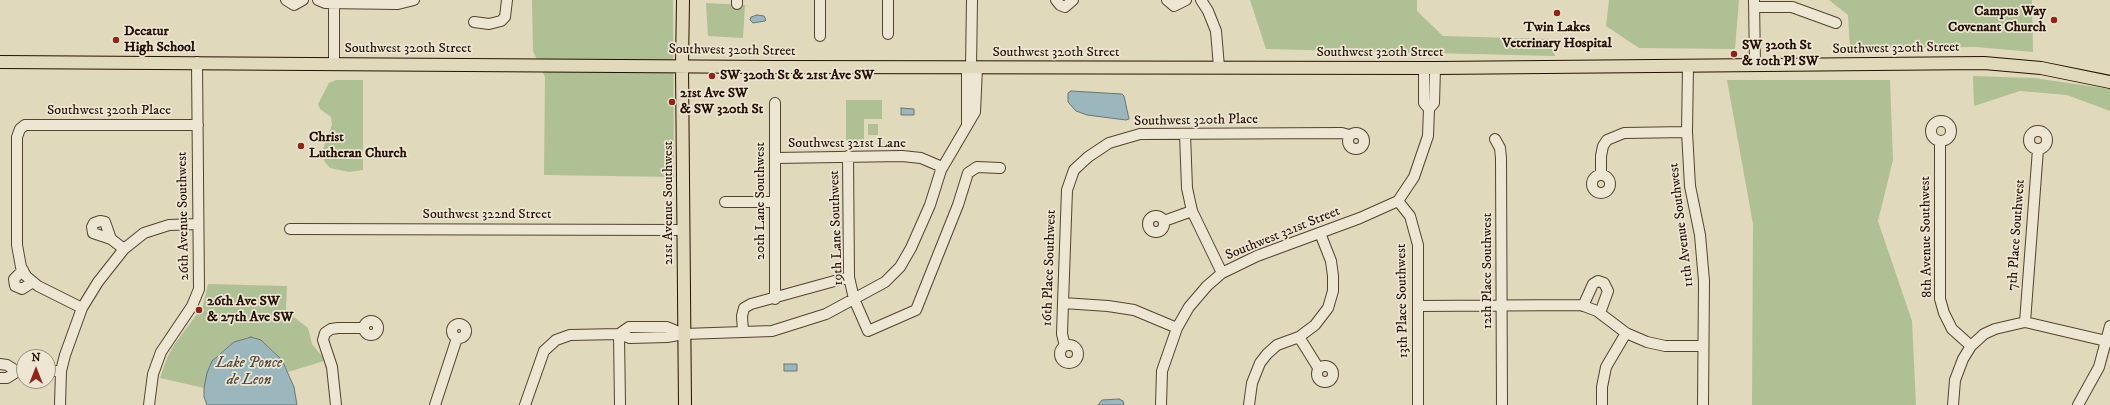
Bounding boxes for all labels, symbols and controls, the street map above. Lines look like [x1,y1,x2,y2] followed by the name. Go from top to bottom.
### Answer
[1948,4,2046,36] place label: Campus Way Covenant Church
[1552,8,1562,18] marker: Twin Lakes Veterinary Hospital
[2049,15,2059,25] marker: Campus Way Covenant Church
[1502,20,1612,52] place label: Twin Lakes Veterinary Hospital
[124,24,195,56] place label: Decatur High School
[111,35,121,45] marker: Decatur High School
[1742,38,1819,70] place label: SW 320th St & 10th Pl SW
[1832,39,1960,59] street label: Southwest 320th Street
[344,41,472,57] street label: Southwest 320th Street
[668,41,796,61] street label: Southwest 320th Street
[992,45,1120,61] street label: Southwest 320th Street
[1316,45,1444,61] street label: Southwest 320th Street
[1729,49,1739,59] marker: SW 320th St & 10th Pl SW
[720,68,874,84] place label: SW 320th St & 21st Ave SW
[707,71,717,81] marker: SW 320th St & 21st Ave SW
[680,86,763,118] place label: 21st Ave SW & SW 320th St
[667,97,677,107] marker: 21st Ave SW & SW 320th St
[47,103,171,119] street label: Southwest 320th Place
[1134,112,1258,130] street label: Southwest 320th Place
[309,130,407,162] place label: Christ Lutheran Church
[788,136,906,152] street label: Southwest 321st Lane
[296,141,306,151] marker: Christ Lutheran Church
[661,141,677,265] street label: 21st Avenue Southwest
[753,142,769,260] street label: 20th Lane Southwest
[174,151,194,281] street label: 26th Avenue Southwest
[1666,162,1698,288] street label: 11th Avenue Southwest
[827,170,847,286] street label: 19th Lane Southwest
[1918,176,1936,298] street label: 8th Avenue Southwest
[2005,179,2029,291] street label: 7th Place Southwest
[1223,203,1343,265] street label: Southwest 321st Street
[423,207,551,223] street label: Southwest 322nd Street
[1040,209,1060,327] street label: 16th Place Southwest
[1480,213,1496,329] street label: 12th Place Southwest
[1394,243,1412,359] street label: 13th Place Southwest
[207,294,293,326] place label: 26th Ave SW & 27th Ave SW
[194,305,204,315] marker: 26th Ave SW & 27th Ave SW
[16,349,56,389] north arrow
[31,351,41,365] text: N
[216,355,282,390] water label: Lake Ponce de Leon

